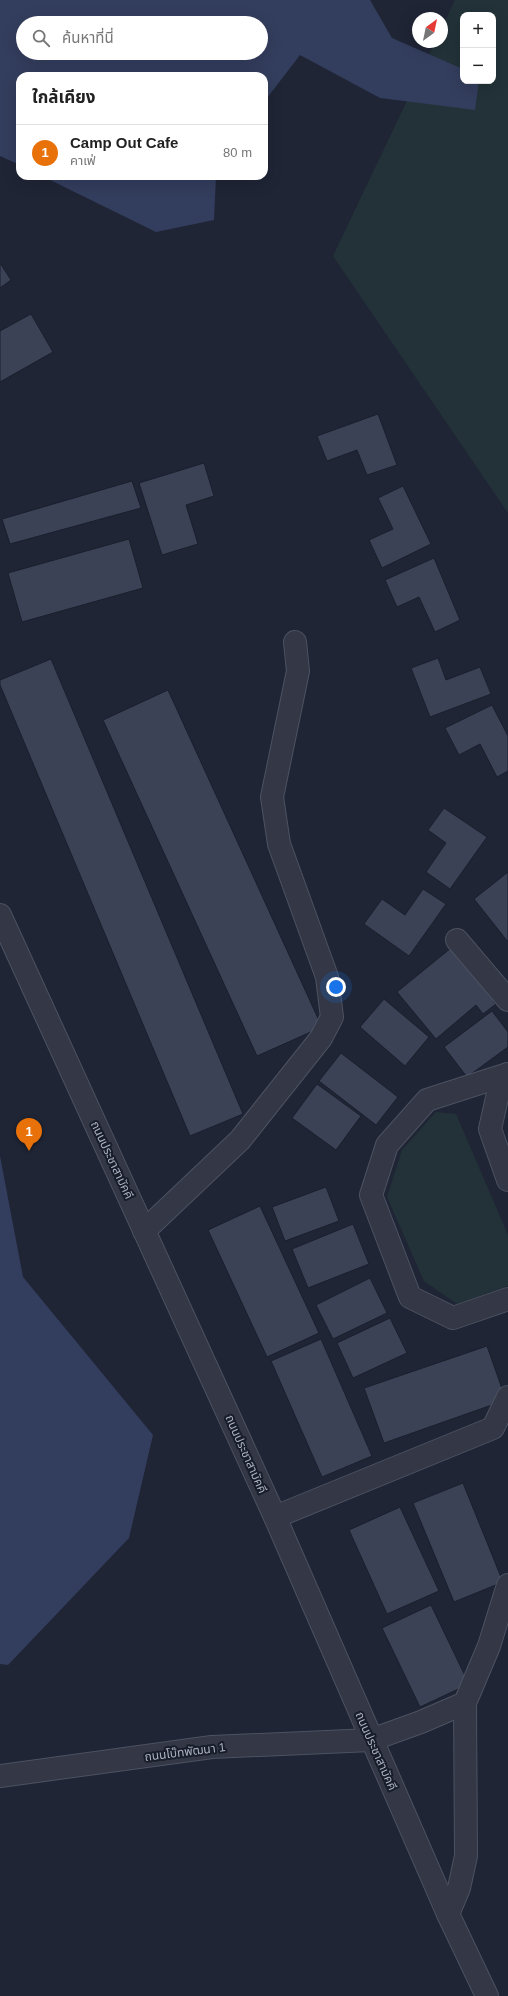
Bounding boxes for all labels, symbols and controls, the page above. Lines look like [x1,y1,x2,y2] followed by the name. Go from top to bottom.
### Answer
[412,12,448,48] north arrow
[460,12,496,84] map controls
[460,12,496,48] button: +
[16,16,268,60] search box
[30,27,52,49] icon: search
[62,29,114,46] text: ค้นหาที่นี่
[460,48,496,84] button: −
[32,88,95,107] text: ใกล้เคียง
[70,134,178,151] text: Camp Out Cafe
[41,145,49,160] text: 1
[223,145,252,160] text: 80 m
[70,153,96,168] text: คาเฟ่
[326,977,346,997] your location
[16,1118,42,1151] pin: 1
[88,1119,136,1201] street label: ถนนประชาสามัคคี
[222,1413,270,1495] street label: ถนนประชาสามัคคี
[352,1710,400,1792] street label: ถนนประชาสามัคคี
[144,1740,227,1764] street label: ถนนโบ๊ทพัฒนา 1

